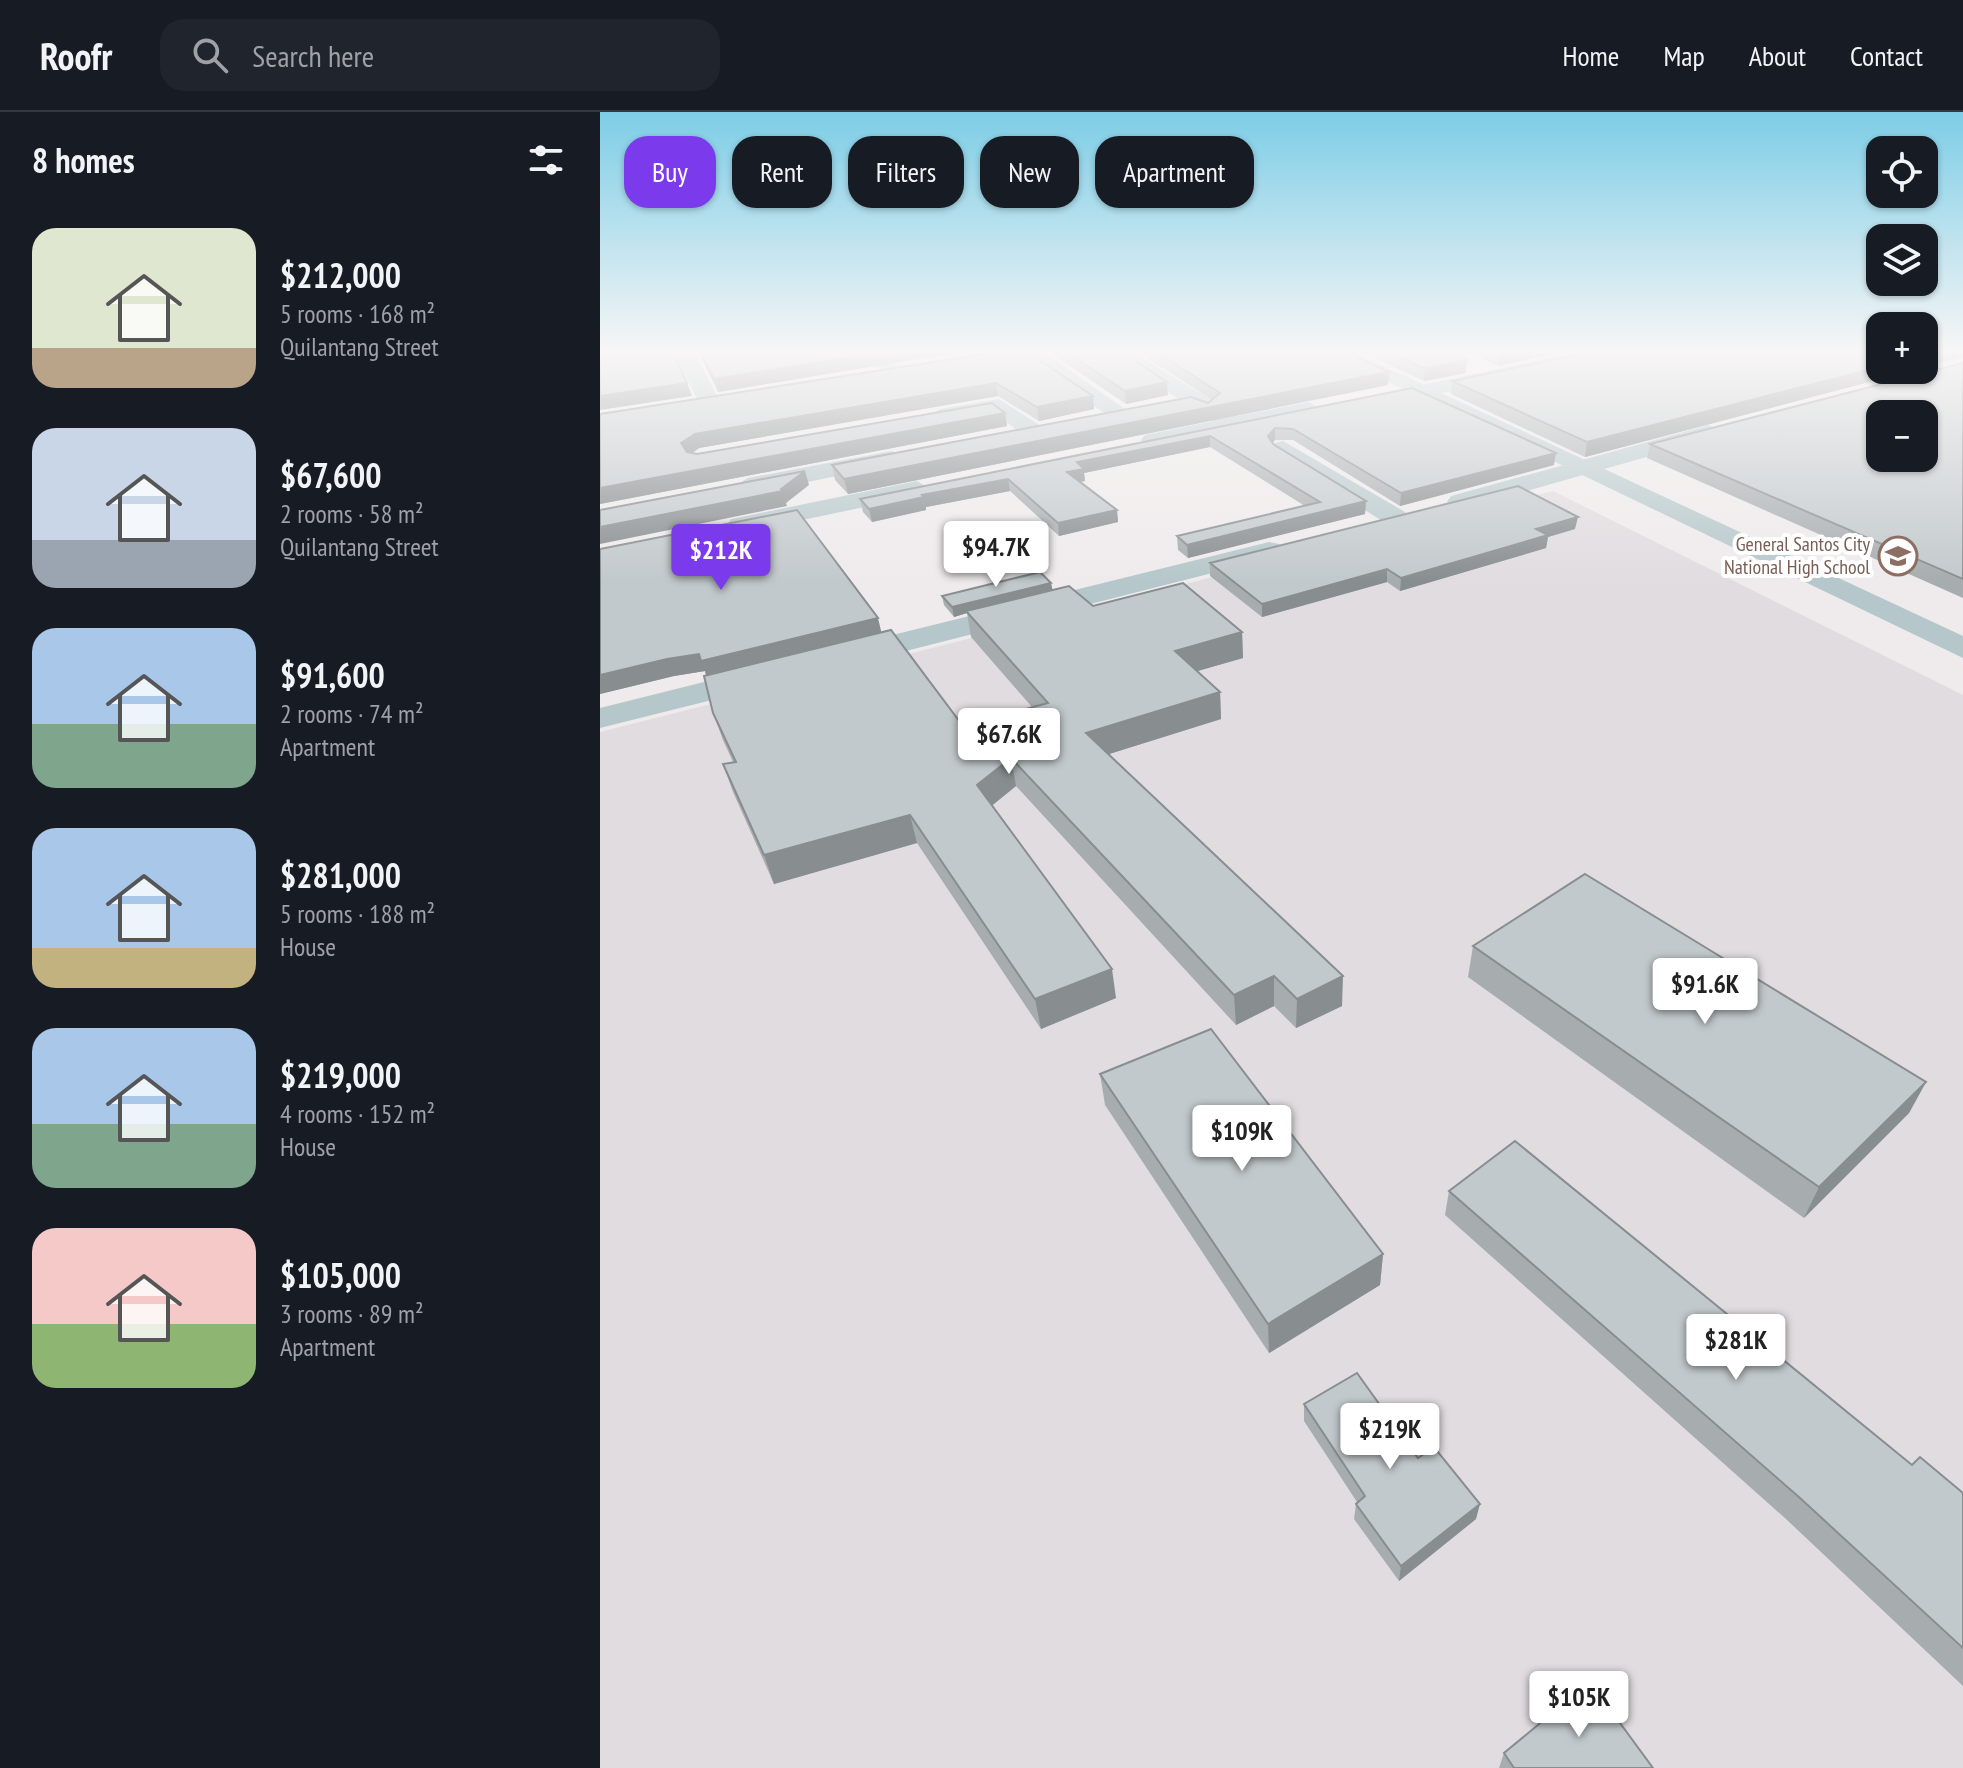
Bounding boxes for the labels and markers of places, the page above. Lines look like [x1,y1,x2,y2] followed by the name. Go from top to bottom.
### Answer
[931,521,1061,589] pin: $94.7K
[665,524,777,592] pin: $212K
[1724,531,1870,580] place label: General Santos City National High School
[1877,535,1919,577] school or university icon: General Santos City National High School
[944,708,1074,776] pin: $67.6K
[1640,958,1770,1026] pin: $91.6K
[1186,1105,1298,1173] pin: $109K
[1680,1314,1792,1382] pin: $281K
[1334,1403,1446,1471] pin: $219K
[1523,1671,1635,1739] pin: $105K

